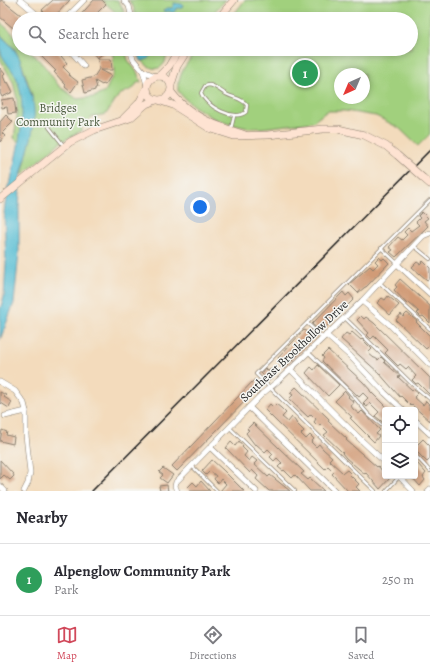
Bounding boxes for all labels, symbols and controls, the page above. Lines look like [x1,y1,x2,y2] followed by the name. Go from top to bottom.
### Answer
[12,12,418,56] search box
[26,23,48,45] icon: search
[58,24,129,44] text: Search here
[292,58,318,88] pin: 1
[334,68,370,104] north arrow
[16,100,100,130] park label: Bridges Community Park
[190,197,210,217] your location
[236,297,352,405] street label: Southeast Brookhollow Drive
[382,407,418,479] map controls
[382,407,418,443] button: locate
[382,443,418,479] button: layers
[16,506,67,529] text: Nearby
[54,561,230,581] text: Alpenglow Community Park
[27,571,31,588] text: 1
[382,571,414,588] text: 250 m
[54,581,78,598] text: Park
[56,624,78,663] tab: Map
[189,624,237,663] tab: Directions
[348,624,374,663] tab: Saved

